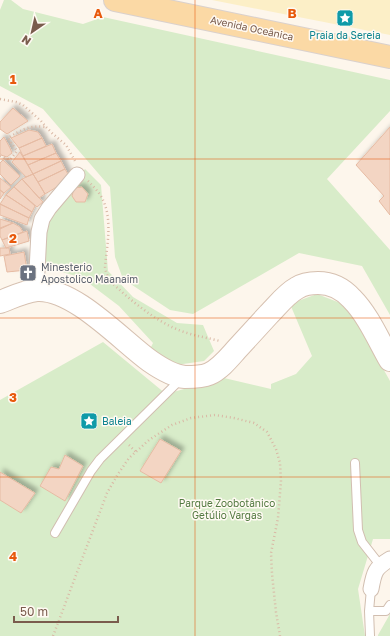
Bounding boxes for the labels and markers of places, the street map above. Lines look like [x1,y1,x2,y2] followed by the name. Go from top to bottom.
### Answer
[335,8,355,28] place icon: Praia da Sereia
[309,29,381,41] place label: Praia da Sereia
[41,261,138,285] place label: Minesterio Apostolico Maanaim
[18,263,38,283] church icon: Minesterio Apostolico Maanaim
[79,411,99,431] place icon: Baleia
[102,415,132,427] place label: Baleia

